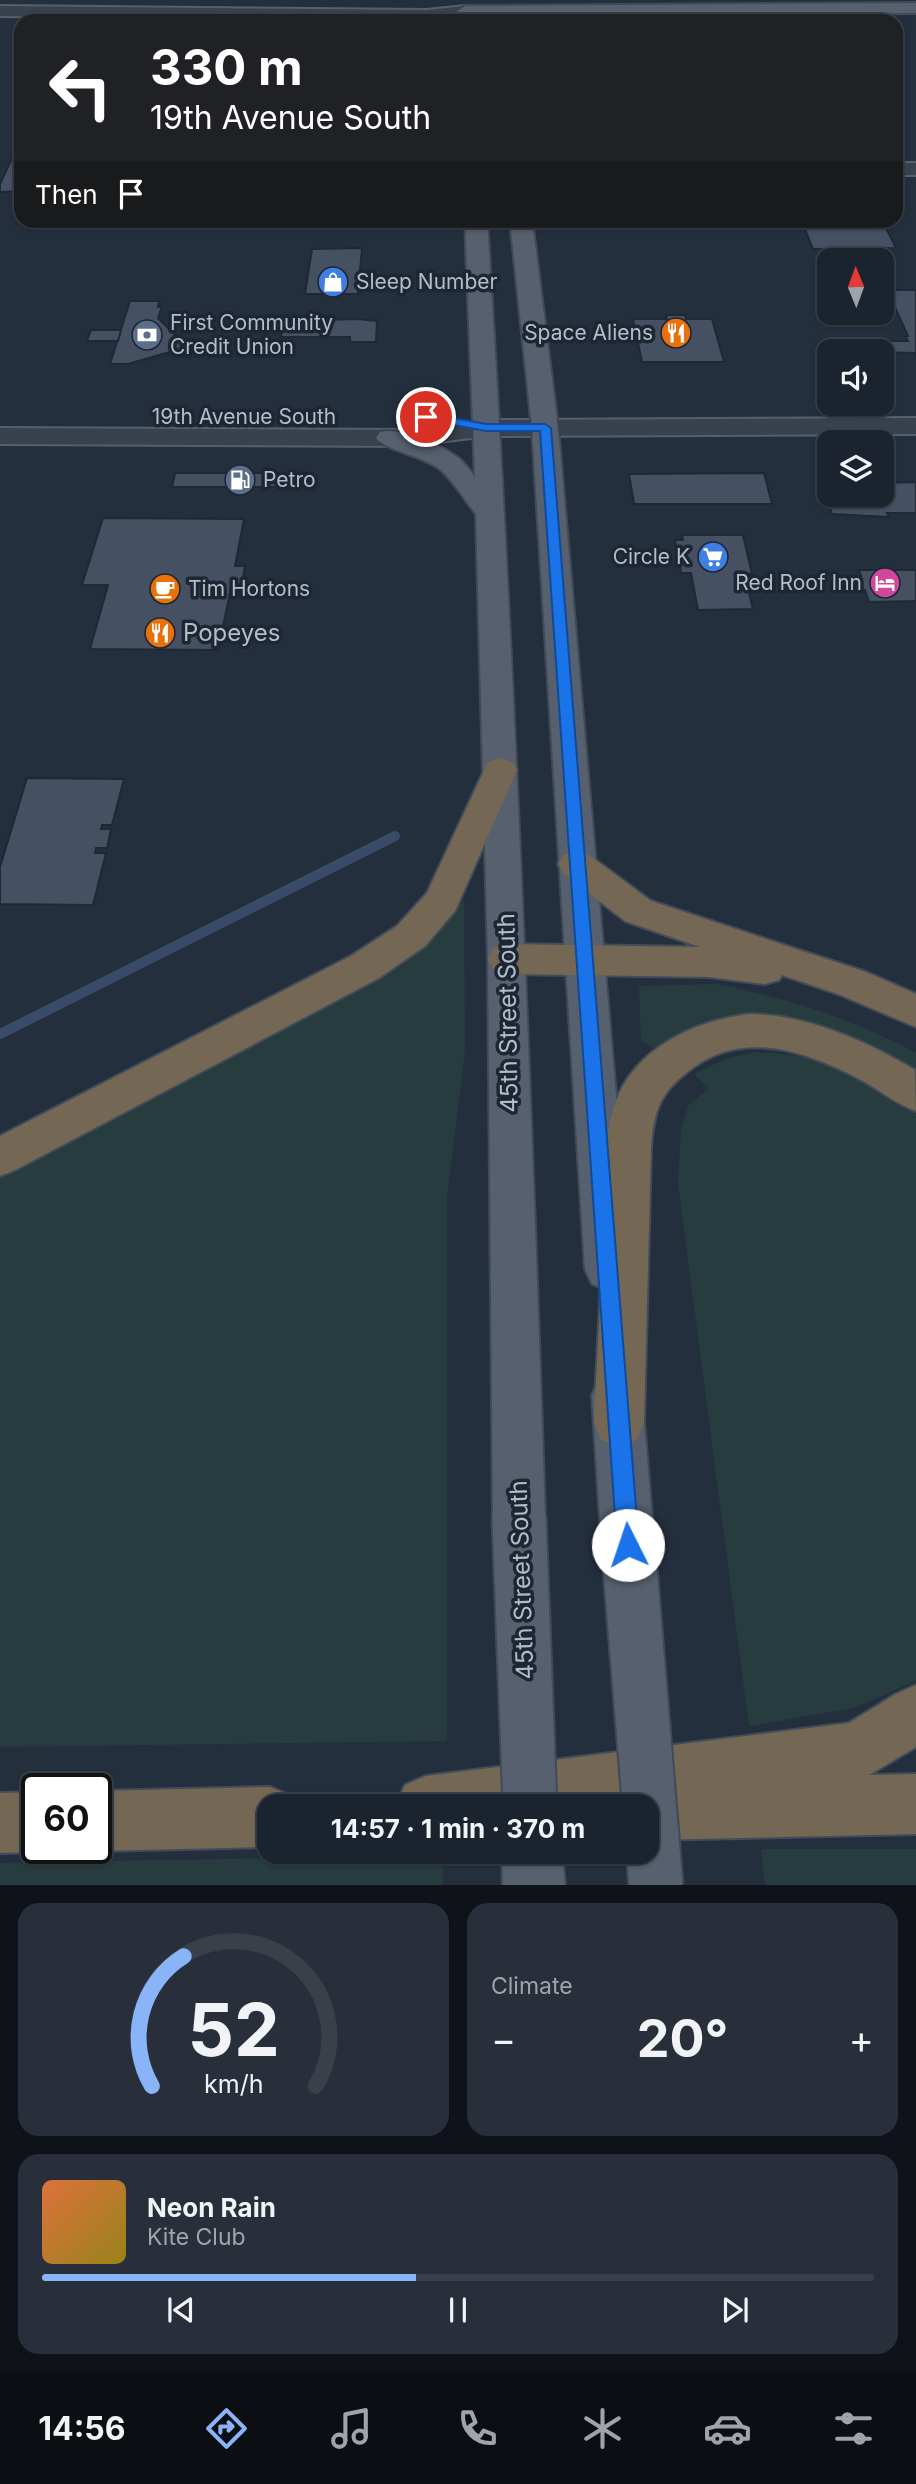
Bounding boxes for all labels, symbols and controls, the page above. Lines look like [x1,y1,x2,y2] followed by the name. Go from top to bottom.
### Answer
[150,38,303,97] text: 330 m
[35,42,126,133] icon: left
[150,98,431,137] text: 19th Avenue South
[112,175,150,213] icon: arrive
[35,179,98,210] text: Then
[817,248,894,326] north arrow
[817,248,894,507] map controls
[316,265,350,299] shop icon: Sleep Number
[356,269,498,294] place label: Sleep Number
[170,310,333,359] place label: First Community Credit Union
[659,316,693,350] restaurant icon: Space Aliens
[130,318,164,352] bank icon: First Community Credit Union
[524,320,653,345] place label: Space Aliens
[817,339,894,416] button: sound
[396,387,456,447] pin
[407,398,445,436] icon: arrive
[152,404,336,429] street label: 19th Avenue South
[817,430,894,507] button: layers
[223,463,257,497] fuel station icon: Petro
[263,467,316,492] place label: Petro
[696,540,730,574] supermarket icon: Circle K
[613,544,690,569] place label: Circle K
[868,566,902,600] hotel icon: Red Roof Inn
[735,570,862,595] place label: Red Roof Inn
[148,572,182,606] cafe icon: Tim Hortons
[188,576,310,601] place label: Tim Hortons
[143,616,177,650] restaurant icon: Popeyes
[183,618,281,647] place label: Popeyes
[491,913,524,1113] street label: 45th Street South
[504,1480,539,1680] street label: 45th Street South
[591,1508,665,1582] position arrow
[21,1773,112,1864] speed limit sign: 60
[331,1813,585,1844] text: 14:57 · 1 min · 370 m
[491,1972,573,2000] text: Climate
[187,1985,280,2074] text: 52
[637,2007,728,2070] text: 20°
[491,2016,516,2062] text: −
[849,2016,874,2062] text: +
[204,2068,263,2098] text: km/h
[147,2192,276,2223] text: Neon Rain
[147,2223,246,2251] text: Kite Club
[162,2291,200,2329] icon: previous
[439,2291,477,2329] icon: pause
[716,2291,754,2329] icon: next
[202,2404,251,2453] icon: directions
[327,2404,376,2453] icon: music
[453,2404,502,2453] icon: phone
[578,2404,627,2453] icon: climate
[703,2404,752,2453] icon: car
[829,2404,878,2453] icon: filters
[38,2409,126,2448] text: 14:56

